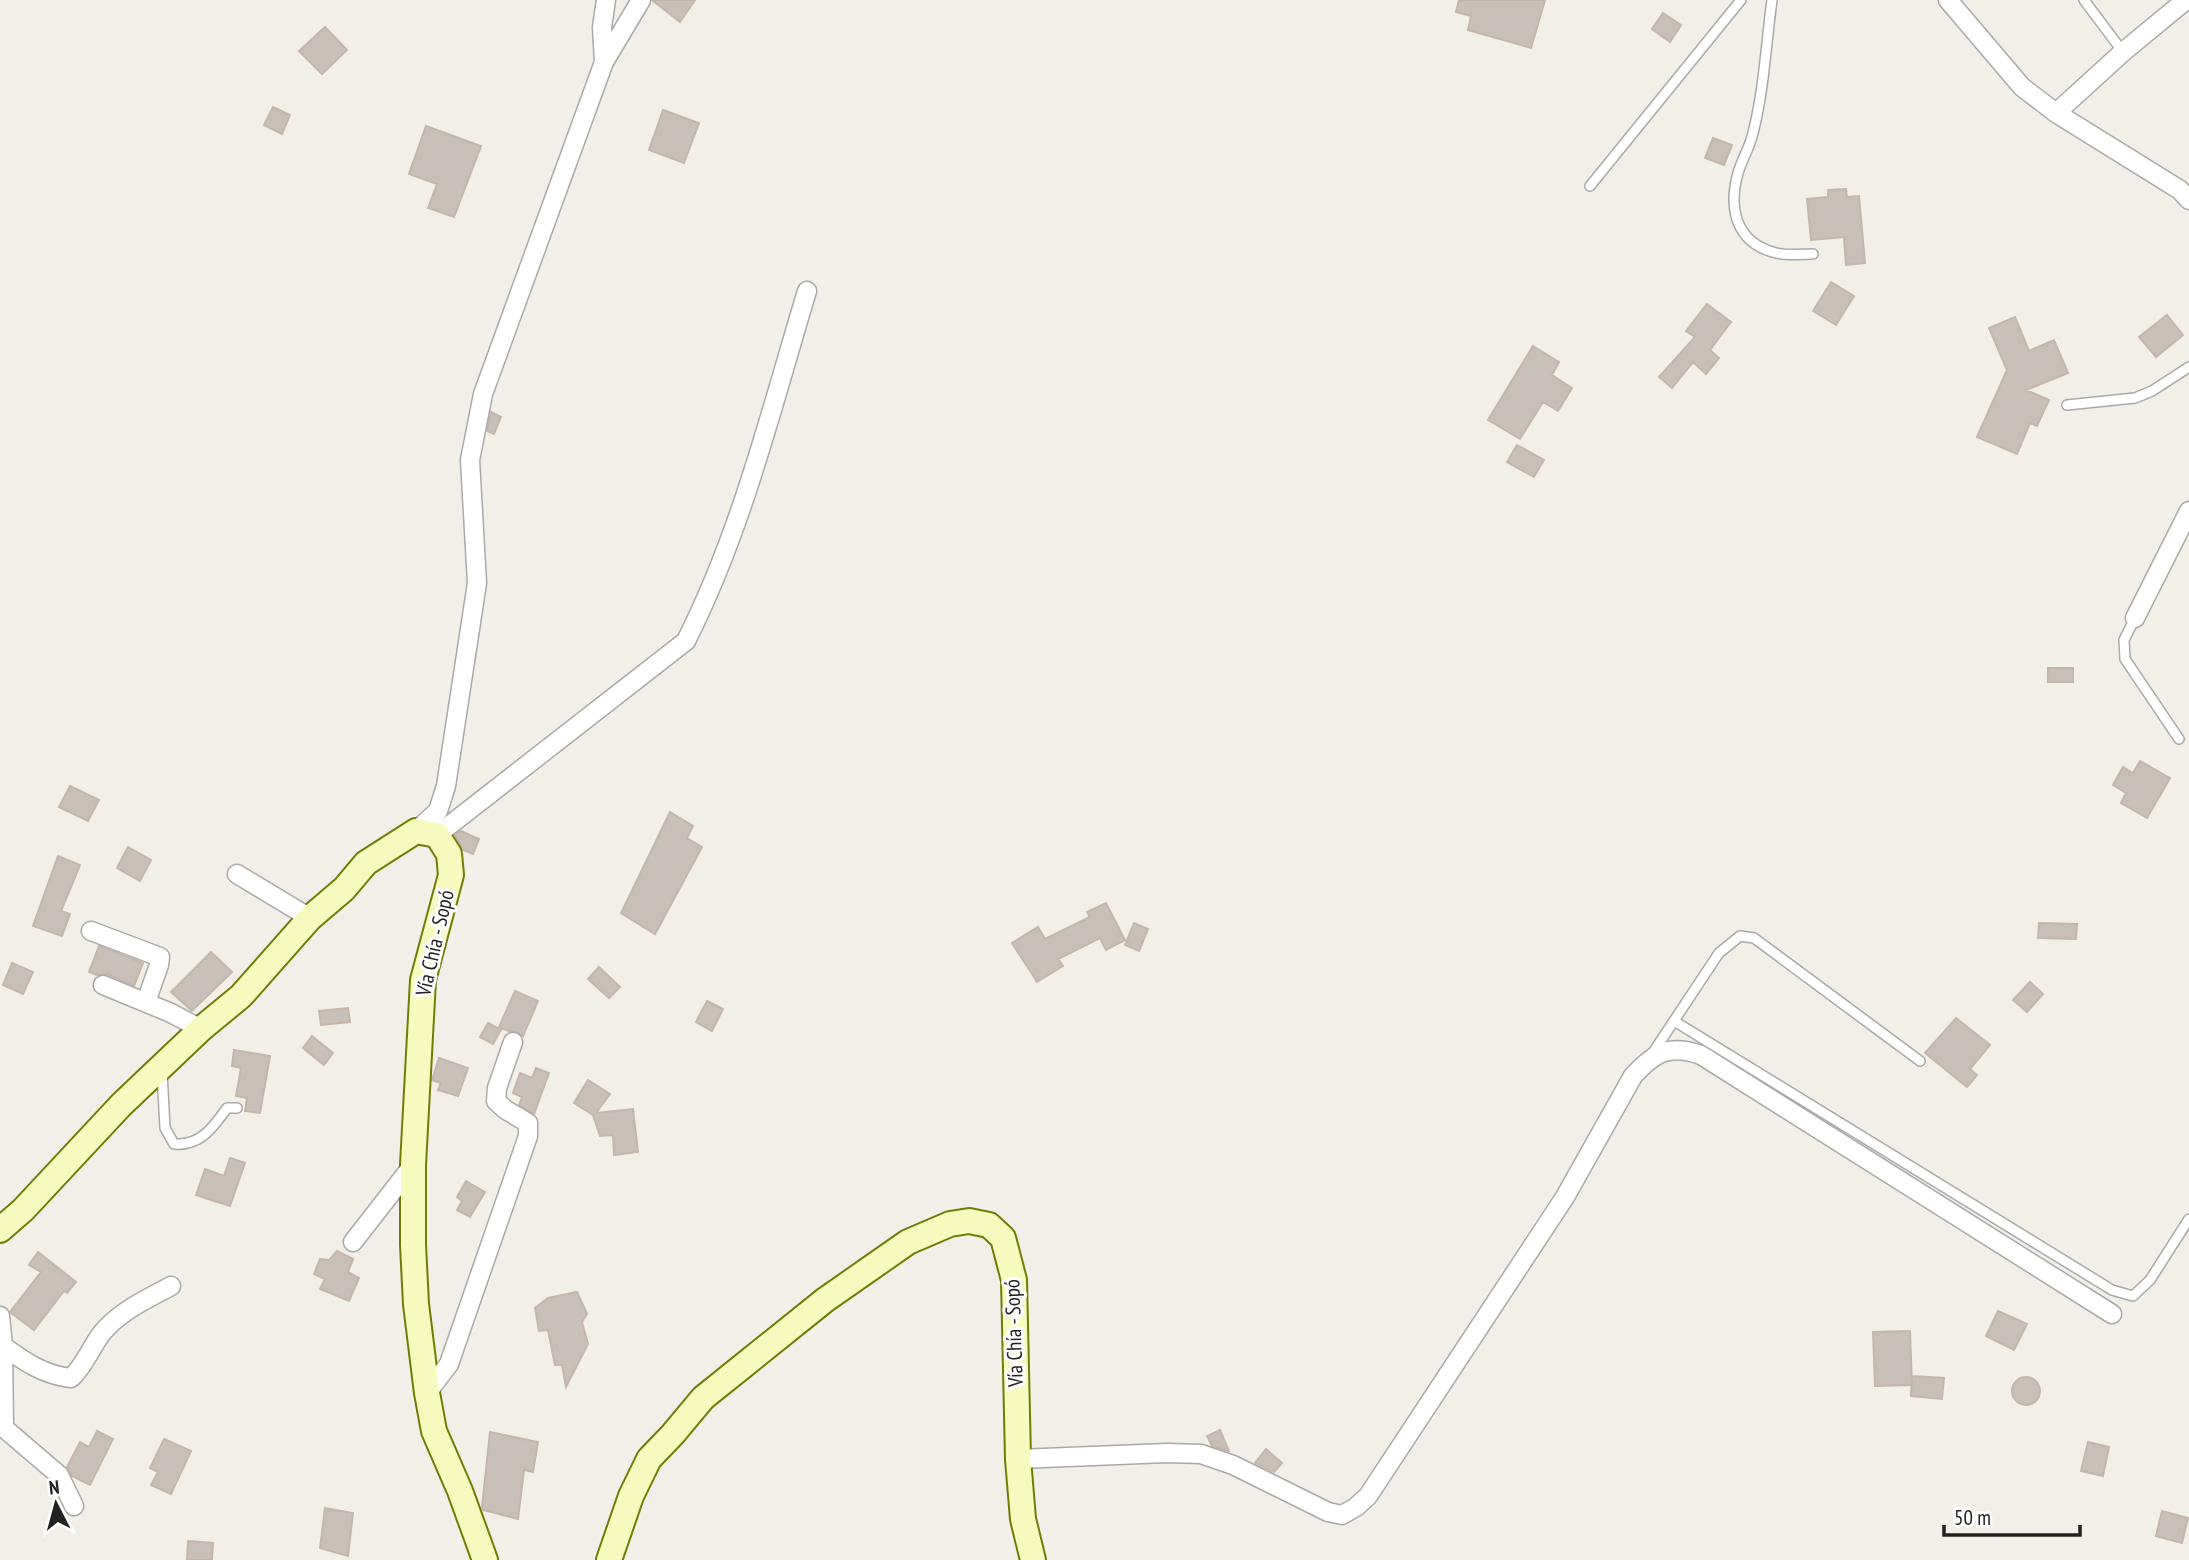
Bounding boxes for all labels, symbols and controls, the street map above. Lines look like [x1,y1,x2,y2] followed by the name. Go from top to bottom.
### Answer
[409,887,460,999] street label: Vía Chía - Sopó
[998,1279,1029,1388] street label: Vía Chía - Sopó
[21,1469,91,1539] north arrow
[48,1475,61,1500] text: N
[1944,1494,2080,1538] scale bar
[1954,1504,1991,1531] text: 50 m

